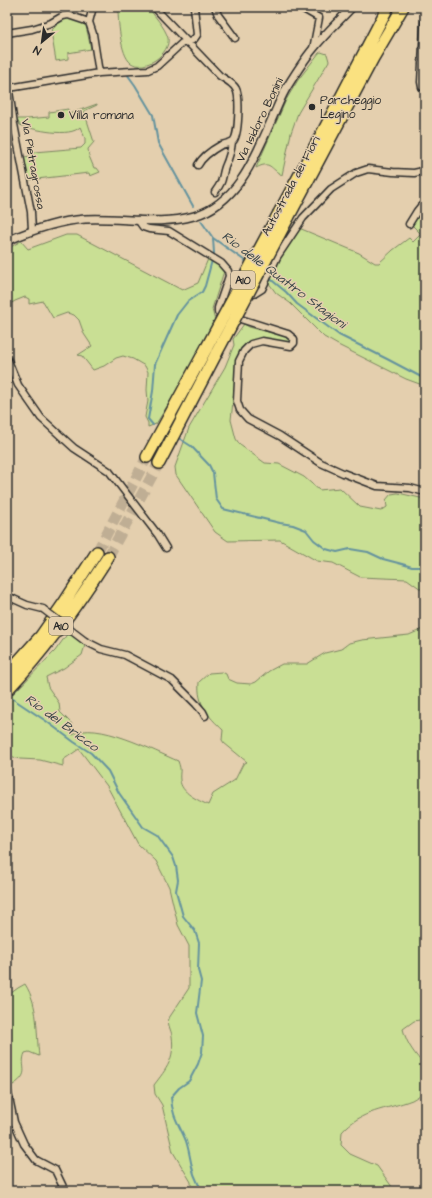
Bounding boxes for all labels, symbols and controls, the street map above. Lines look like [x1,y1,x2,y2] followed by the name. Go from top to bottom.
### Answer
[22,22,62,62] north arrow
[31,42,44,59] text: N
[232,75,288,165] street label: Via Isidoro Bonini
[320,92,382,124] place label: Parcheggio Legino
[307,102,317,112] marker: Parcheggio Legino
[69,107,134,124] place label: Villa romana
[56,110,66,120] marker: Villa romana
[16,117,49,211] street label: Via Pietragrossa
[258,133,325,239] street label: Autostrada dei Fiori
[218,227,351,335] water label: Rio delle Quattro Stagioni
[231,271,255,289] road number: A10
[49,617,73,635] road number: A10
[22,690,104,757] water label: Rio del Bricco

